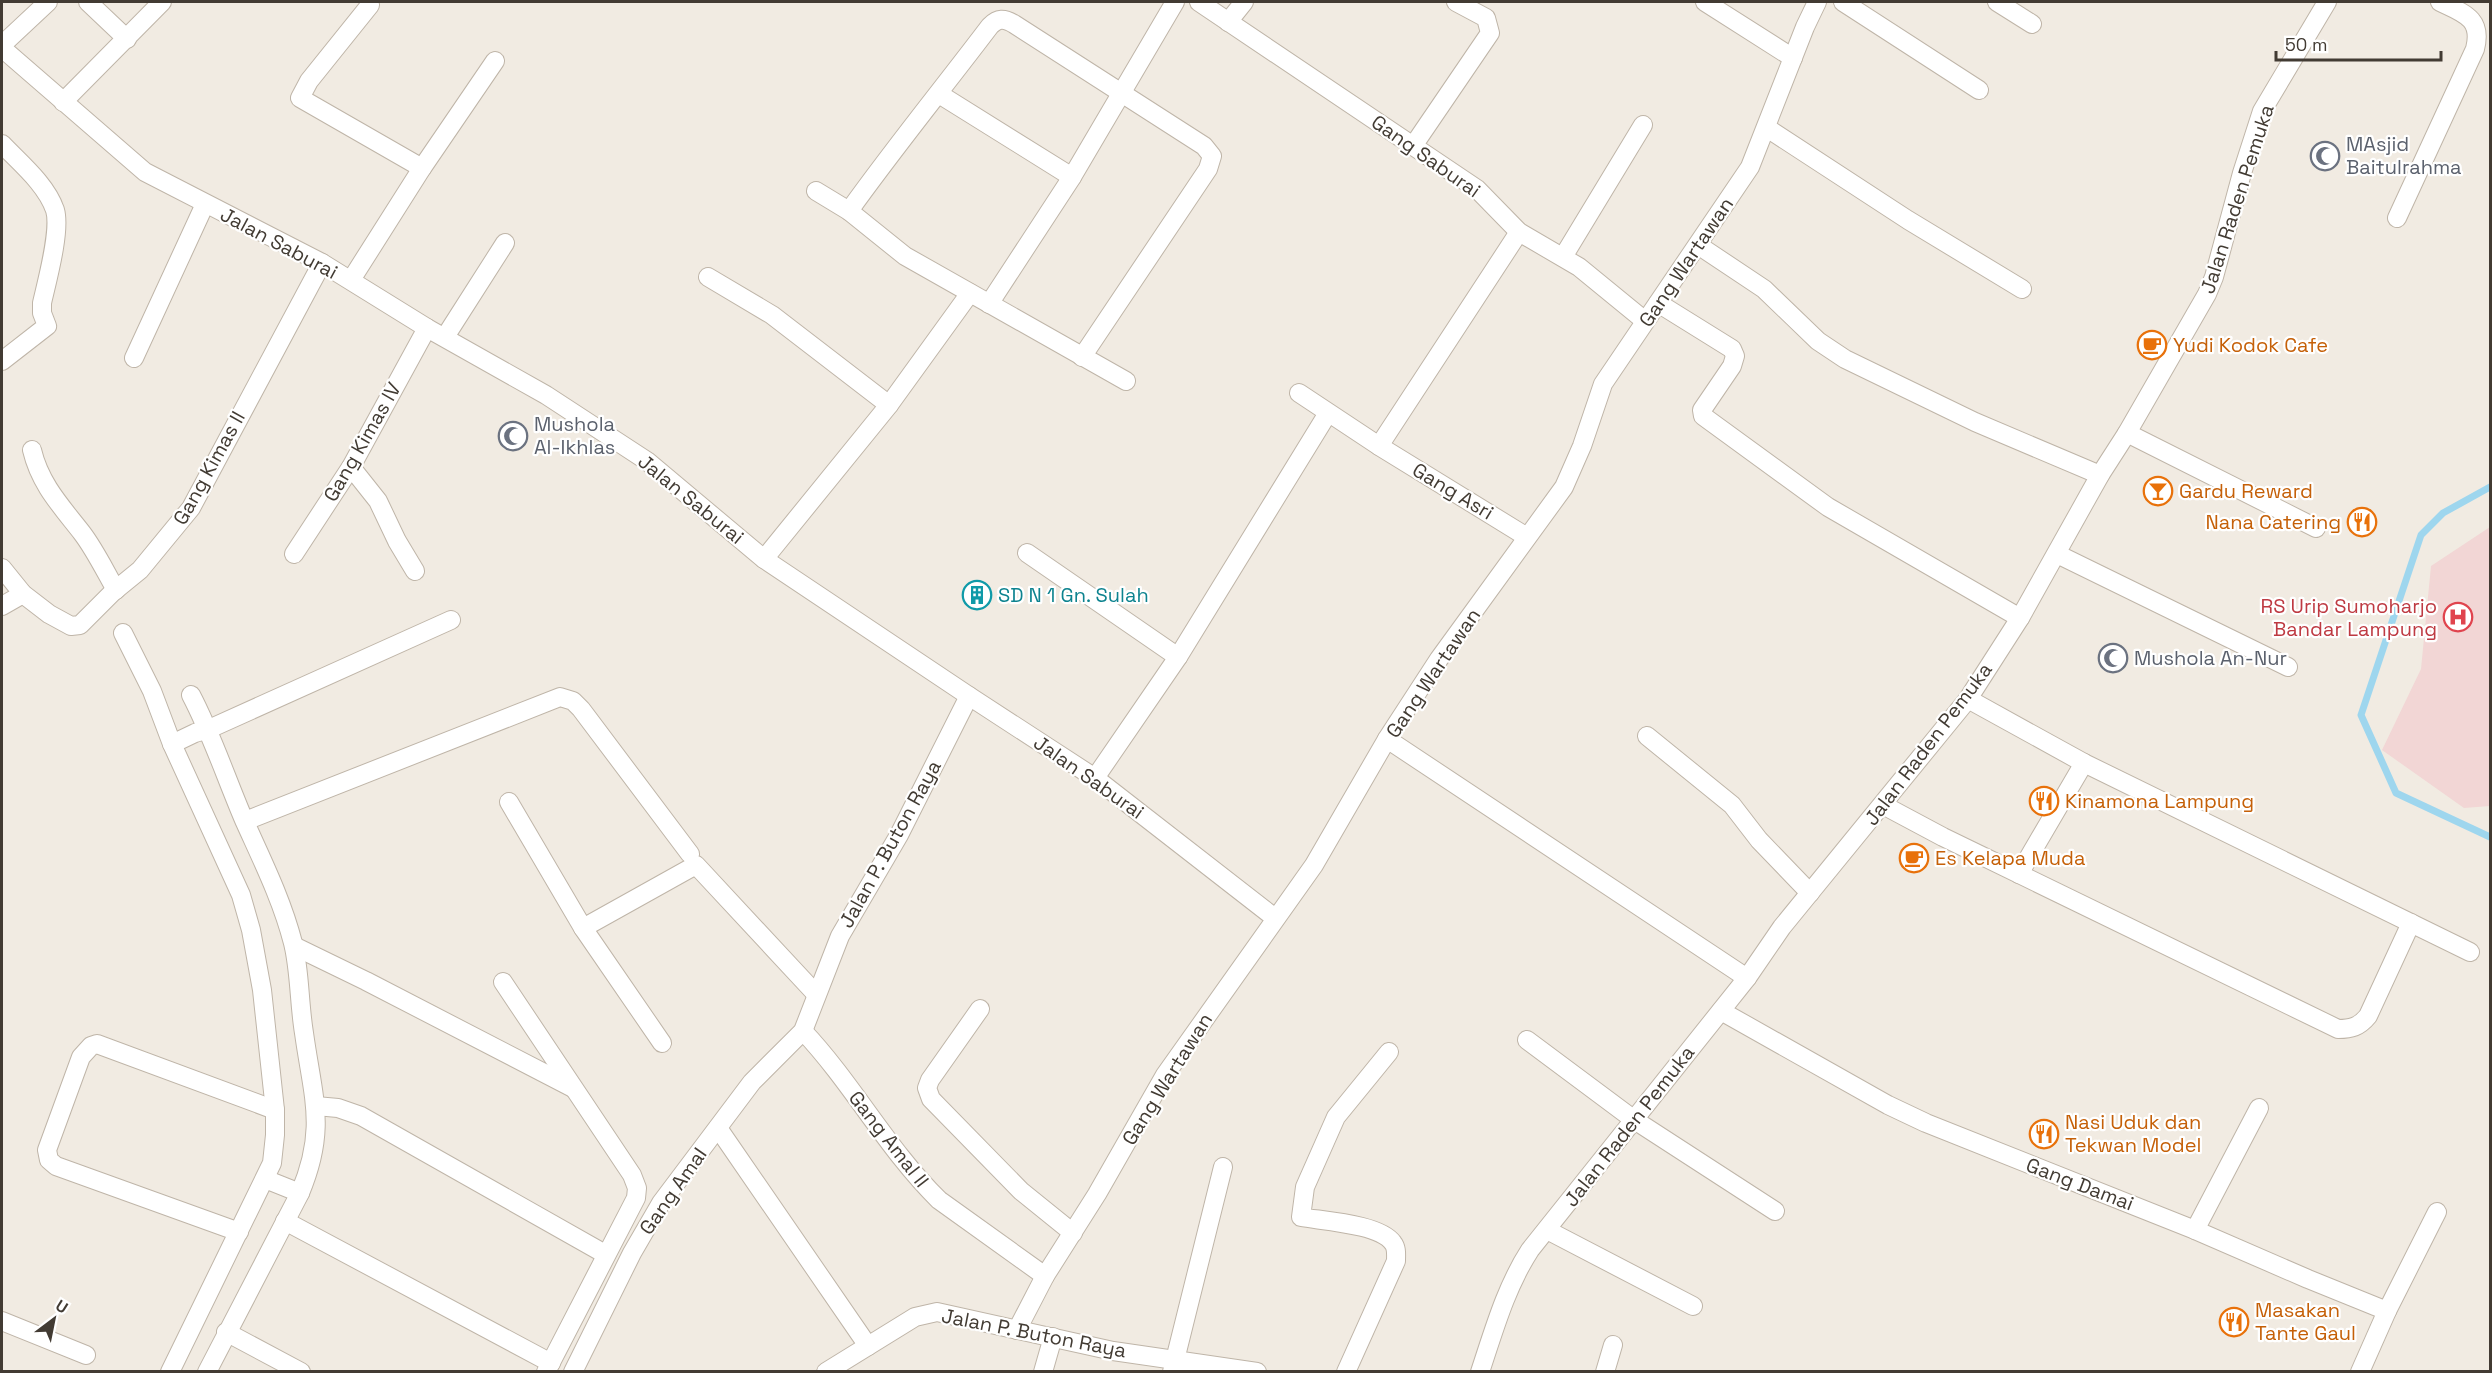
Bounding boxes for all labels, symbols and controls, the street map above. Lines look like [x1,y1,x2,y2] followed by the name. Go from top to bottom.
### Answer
[2276,24,2441,62] scale bar
[2285,33,2327,56] text: 50 m
[2194,101,2280,297] street label: Jalan Raden Pemuka
[1366,109,1486,203] street label: Gang Saburai
[2346,131,2462,180] place label: MAsjid Baitulrahma
[2309,140,2341,172] mosque icon: MAsjid Baitulrahma
[1633,192,1739,332] street label: Gang Wartawan
[216,201,342,285] street label: Jalan Saburai
[2136,329,2168,361] cafe icon: Yudi Kodok Cafe
[2173,332,2328,358] place label: Yudi Kodok Cafe
[317,378,407,506] street label: Gang Kimas IV
[167,407,251,529] street label: Gang Kimas II
[534,411,615,460] place label: Mushola Al-Ikhlas
[497,420,529,452] mosque icon: Mushola Al-Ikhlas
[633,448,749,550] street label: Jalan Saburai
[1408,457,1498,525] street label: Gang Asri
[2142,475,2174,507] bar icon: Gardu Reward
[2179,478,2313,504] place label: Gardu Reward
[2346,506,2378,538] restaurant icon: Nana Catering
[2205,509,2341,535] place label: Nana Catering
[961,579,993,611] building icon: SD N 1 Gn. Sulah
[998,582,1149,608] place label: SD N 1 Gn. Sulah
[2261,593,2437,642] place label: RS Urip Sumoharjo Bandar Lampung
[2442,601,2474,633] hospital icon: RS Urip Sumoharjo Bandar Lampung
[1380,603,1486,743] street label: Gang Wartawan
[2097,642,2129,674] mosque icon: Mushola An-Nur
[2134,645,2287,671] place label: Mushola An-Nur
[1858,657,1998,831] street label: Jalan Raden Pemuka
[1029,729,1149,825] street label: Jalan Saburai
[833,756,947,932] street label: Jalan P. Buton Raya
[2028,785,2060,817] restaurant icon: Kinamona Lampung
[2065,788,2254,814] place label: Kinamona Lampung
[1898,842,1930,874] cafe icon: Es Kelapa Muda
[1935,845,2085,871] place label: Es Kelapa Muda
[1116,1008,1218,1150] street label: Gang Wartawan
[1558,1040,1700,1212] street label: Jalan Raden Pemuka
[843,1085,935,1193] street label: Gang Amal II
[2065,1109,2201,1158] place label: Nasi Uduk dan Tekwan Model
[2028,1118,2060,1150] restaurant icon: Nasi Uduk dan Tekwan Model
[633,1142,713,1240] street label: Gang Amal
[2022,1152,2138,1216] street label: Gang Damai
[24,1289,84,1349] north arrow
[52,1295,72,1318] text: U
[2255,1297,2356,1346] place label: Masakan Tante Gaul
[939,1302,1129,1364] street label: Jalan P. Buton Raya
[2218,1306,2250,1338] restaurant icon: Masakan Tante Gaul

